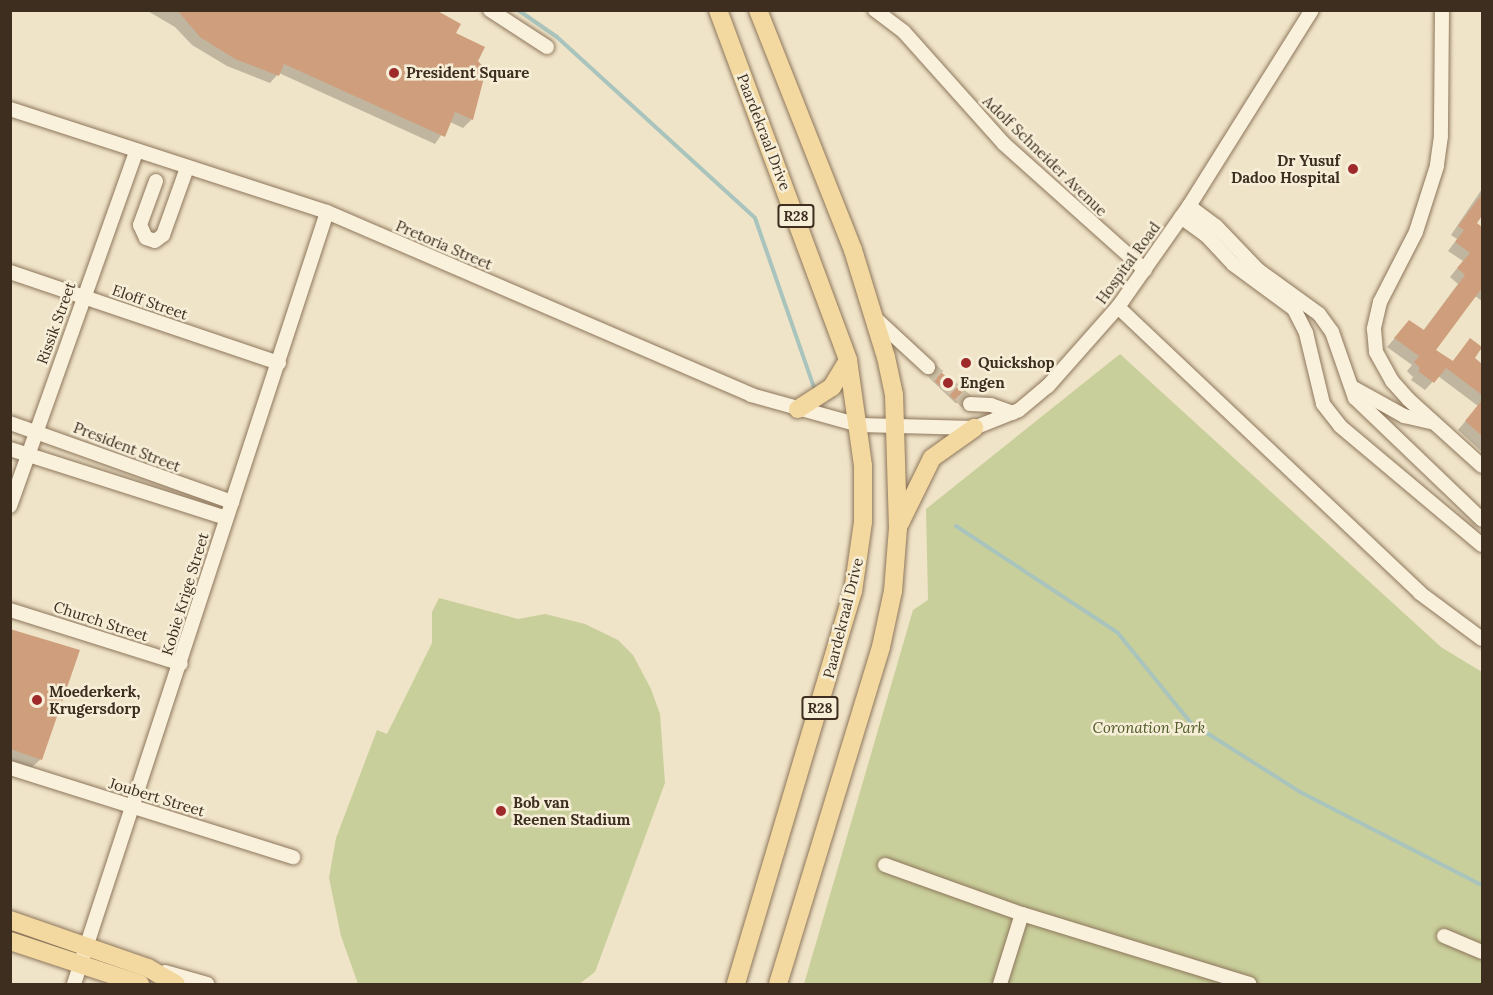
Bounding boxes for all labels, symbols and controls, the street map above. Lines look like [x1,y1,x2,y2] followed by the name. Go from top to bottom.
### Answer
[406,64,529,82] place label: President Square
[387,66,401,80] marker: President Square
[733,71,795,193] street label: Paardekraal Drive
[979,92,1111,220] street label: Adolf Schneider Avenue
[1231,151,1340,186] place label: Dr Yusuf Dadoo Hospital
[1344,160,1362,178] marker: Dr Yusuf Dadoo Hospital
[776,205,816,227] road number: R28
[393,217,495,273] street label: Pretoria Street
[1092,219,1164,307] street label: Hospital Road
[33,279,79,367] street label: Rissik Street
[110,281,190,323] street label: Eloff Street
[978,354,1054,372] place label: Quickshop
[959,356,973,370] marker: Quickshop
[960,374,1005,392] place label: Engen
[941,376,955,390] marker: Engen
[71,418,183,476] street label: President Street
[158,530,212,658] street label: Kobie Krige Street
[819,556,867,680] street label: Paardekraal Drive
[51,597,151,645] street label: Church Street
[49,682,141,717] place label: Moederkerk, Krugersdorp
[30,693,44,707] marker: Moederkerk, Krugersdorp
[800,697,840,719] road number: R28
[1093,719,1205,737] park label: Coronation Park
[107,774,207,820] street label: Joubert Street
[513,793,630,828] place label: Bob van Reenen Stadium
[494,804,508,818] marker: Bob van Reenen Stadium

